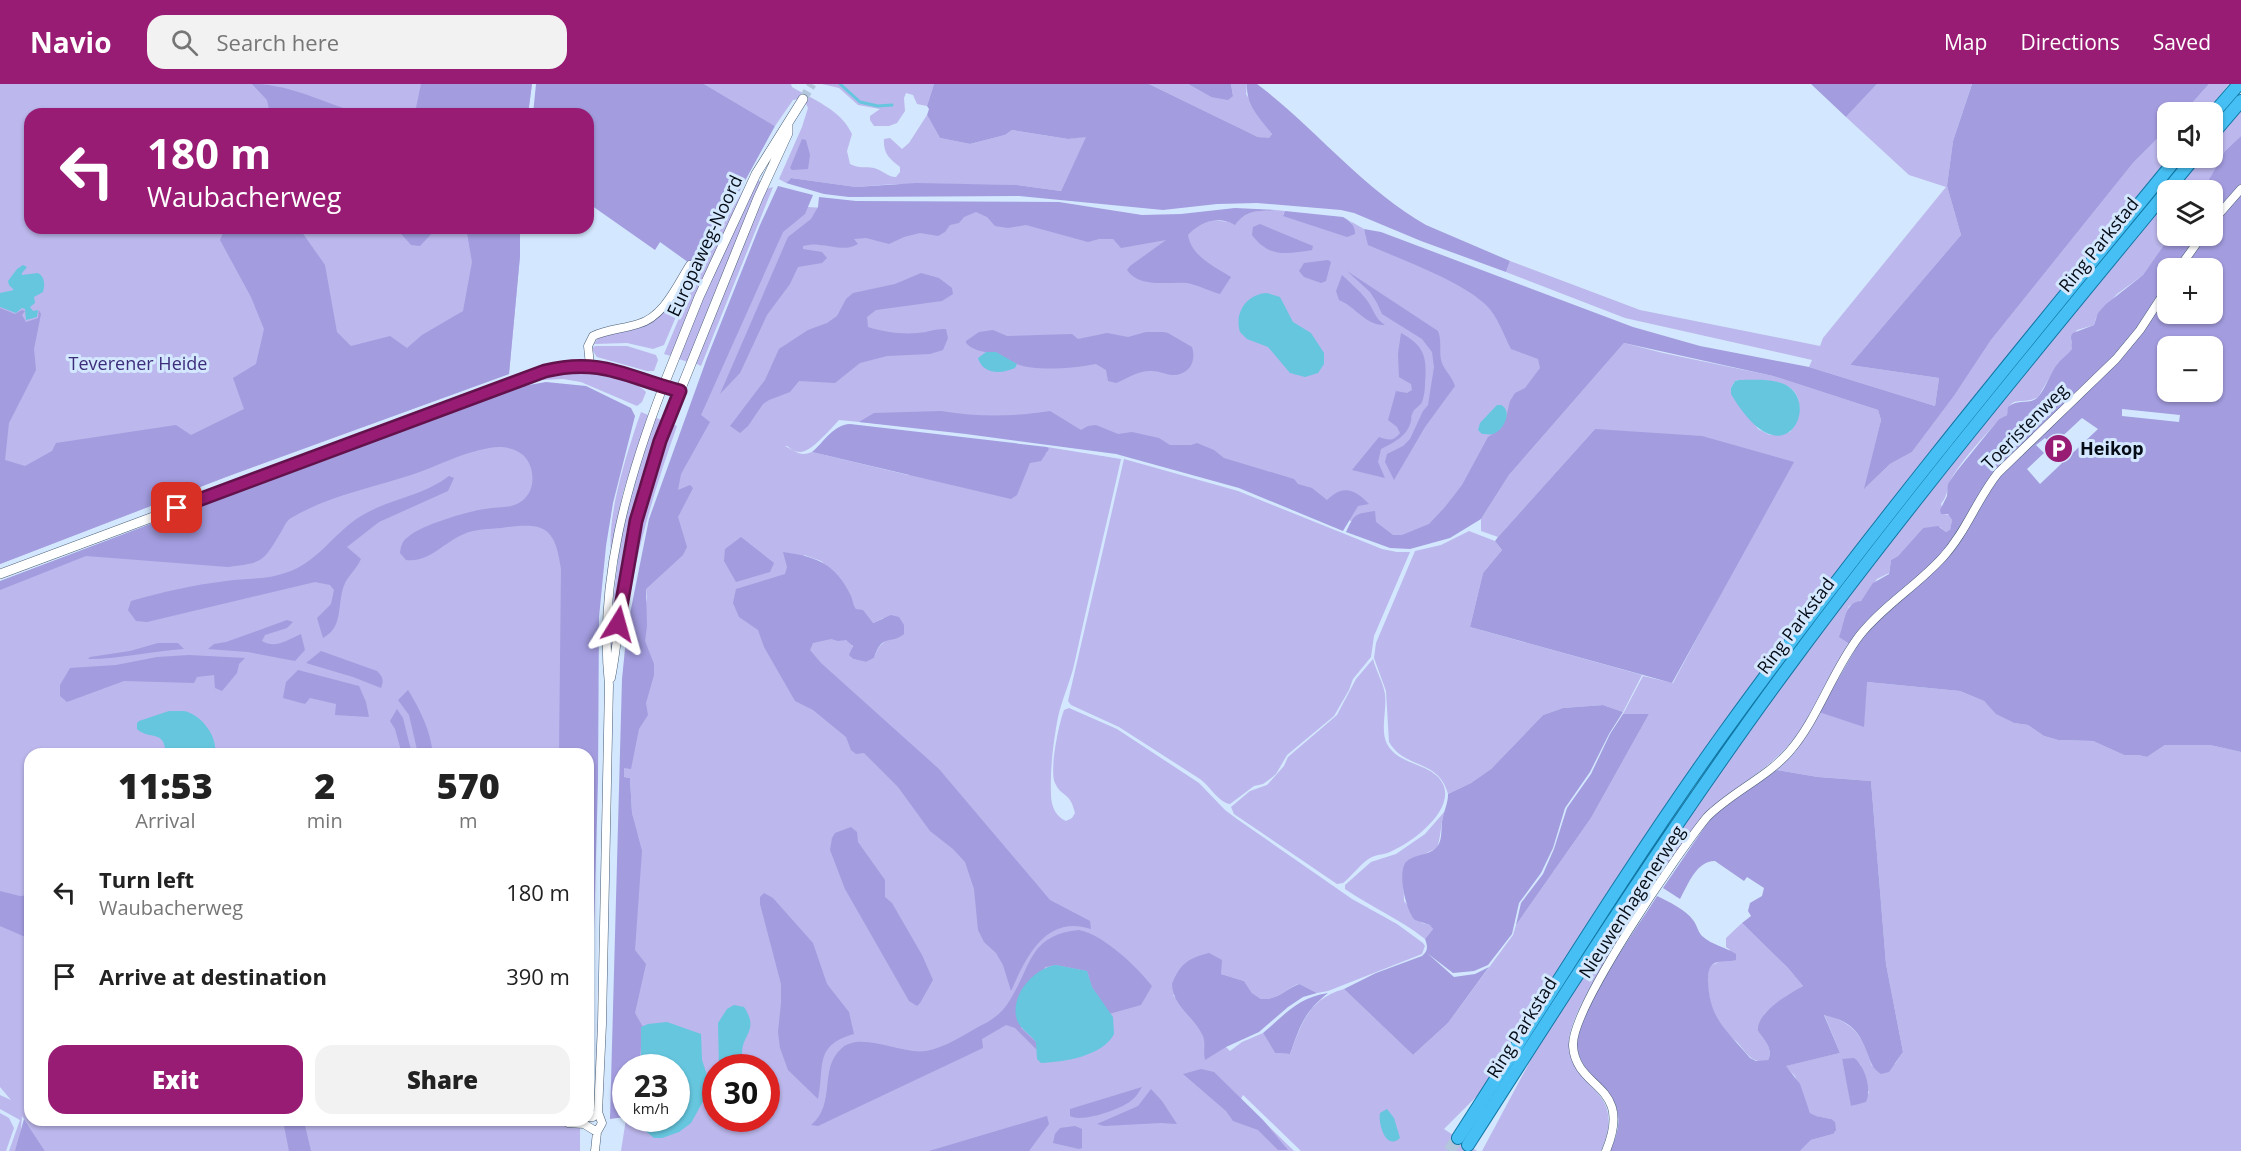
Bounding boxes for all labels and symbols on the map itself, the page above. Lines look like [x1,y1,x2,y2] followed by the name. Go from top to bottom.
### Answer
[661,171,747,320] street label: Europaweg-Noord
[2053,192,2144,297] street label: Ring Parkstad
[69,351,207,375] park label: Teverener Heide
[1976,378,2073,475] street label: Toeristenweg
[2043,433,2075,465] parking icon: Heikop
[2080,436,2144,460] place label: Heikop
[151,482,202,533] pin
[1751,572,1839,678] street label: Ring Parkstad
[586,592,650,656] position arrow
[1573,820,1690,982] street label: Nieuwenhagenerweg
[1481,972,1562,1083] street label: Ring Parkstad
[702,1054,780,1132] speed limit sign: 30

